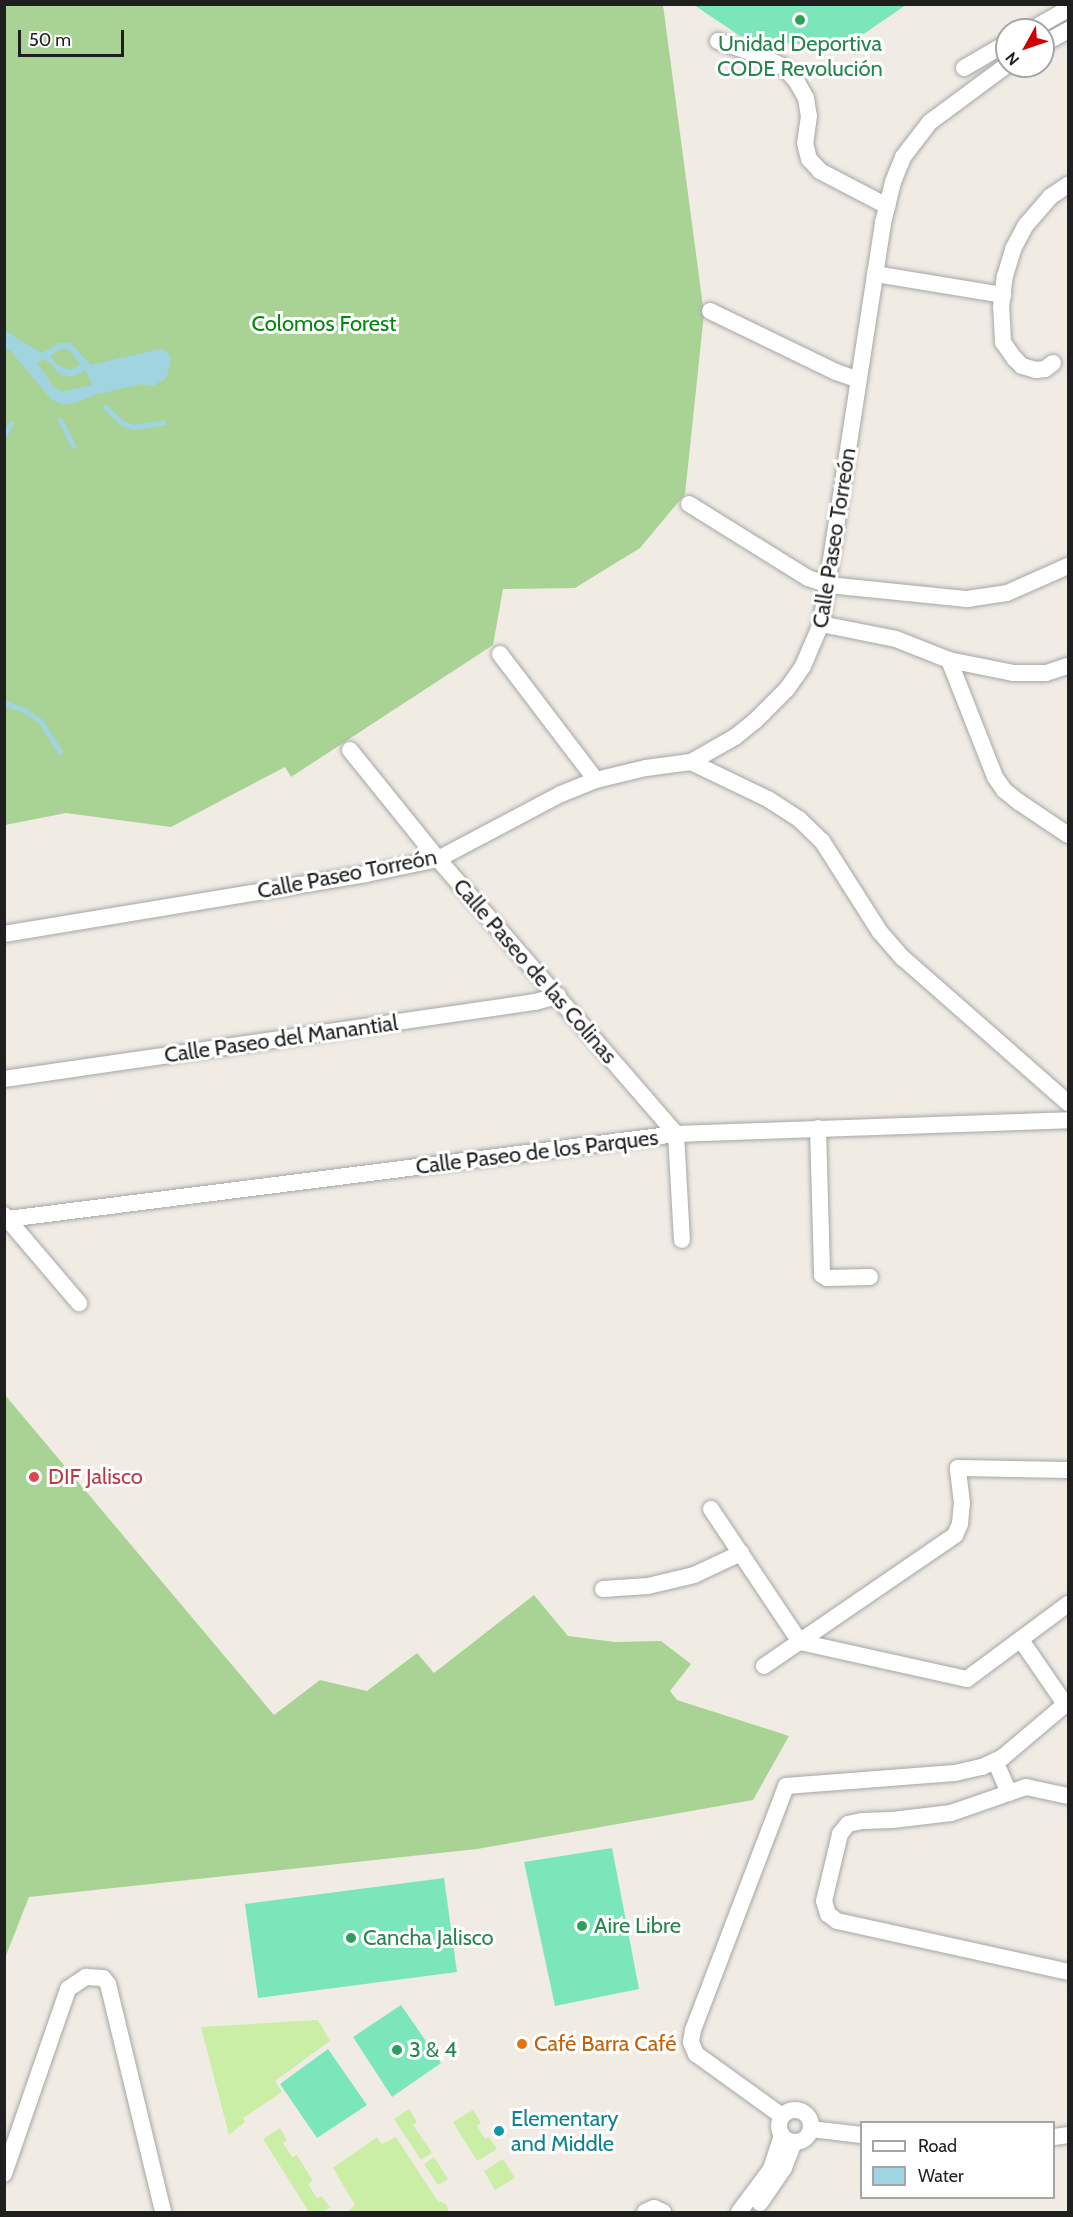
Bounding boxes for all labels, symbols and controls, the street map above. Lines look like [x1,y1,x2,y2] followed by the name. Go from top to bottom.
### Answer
[793,13,807,27] marker: Unidad Deportiva CODE Revolución
[21,18,128,56] scale bar
[995,18,1055,78] north arrow
[29,29,71,51] text: 50 m
[717,30,883,82] place label: Unidad Deportiva CODE Revolución
[1001,48,1023,69] text: N
[251,311,397,337] park label: Colomos Forest
[807,446,861,630] street label: Calle Paseo Torreón
[255,844,439,904] street label: Calle Paseo Torreón
[448,873,622,1069] street label: Calle Paseo de las Colinas
[163,1010,399,1068] street label: Calle Paseo del Manantial
[414,1124,660,1180] street label: Calle Paseo de los Parques
[48,1464,143,1490] place label: DIF Jalisco
[25,1468,43,1486] marker: DIF Jalisco
[594,1913,681,1939] place label: Aire Libre
[575,1919,589,1933] marker: Aire Libre
[363,1925,494,1951] place label: Cancha Jalisco
[344,1931,358,1945] marker: Cancha Jalisco
[534,2031,677,2057] place label: Café Barra Café
[409,2037,457,2063] place label: 3 & 4
[515,2037,529,2051] marker: Café Barra Café
[390,2043,404,2057] marker: 3 & 4
[511,2105,618,2156] place label: Elementary and Middle
[860,2121,1055,2199] legend
[492,2124,506,2138] marker: Elementary and Middle
[918,2135,957,2157] text: Road
[918,2165,964,2187] text: Water

